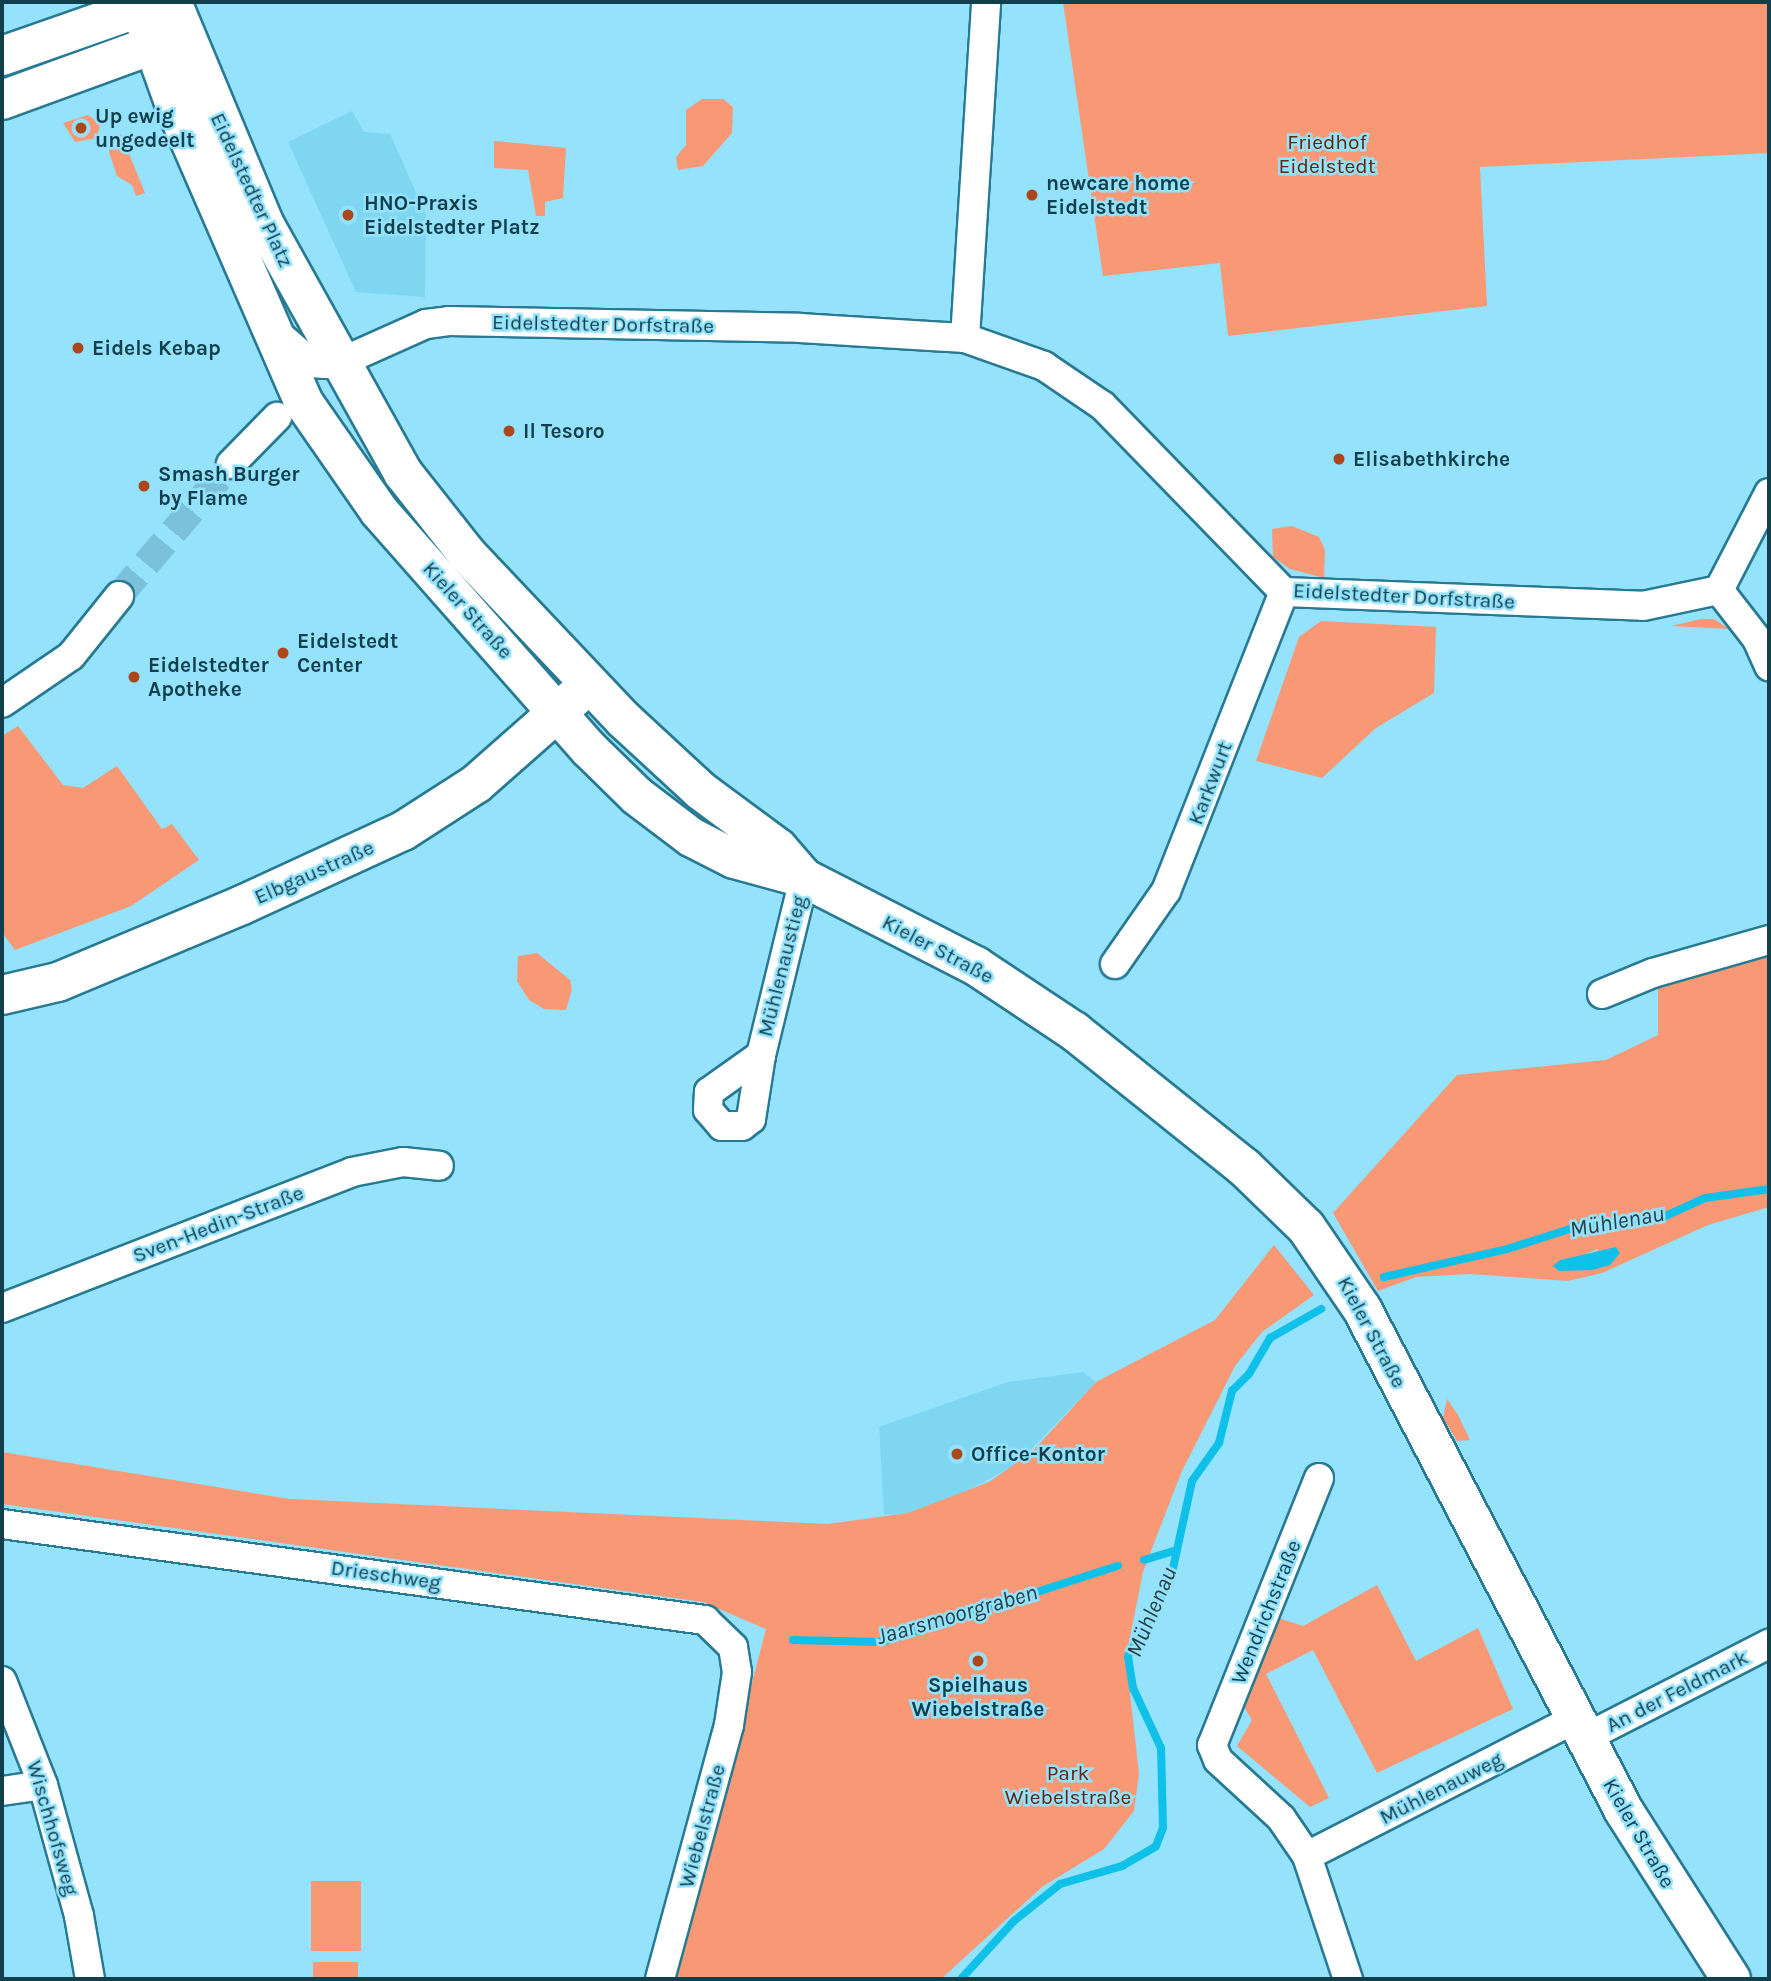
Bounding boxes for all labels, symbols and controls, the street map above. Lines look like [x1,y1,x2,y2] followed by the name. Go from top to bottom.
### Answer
[95,103,194,153] place label: Up ewig ungedeelt
[205,109,299,271] street label: Eidelstedter Platz
[73,120,89,136] marker: Up ewig ungedeelt
[1278,129,1376,179] park label: Friedhof Eidelstedt
[1046,170,1190,220] place label: newcare home Eidelstedt
[1024,187,1040,203] marker: newcare home Eidelstedt
[364,190,540,240] place label: HNO-Praxis Eidelstedter Platz
[338,205,358,225] marker: HNO-Praxis Eidelstedter Platz
[492,309,714,339] street label: Eidelstedter Dorfstraße
[92,335,221,361] place label: Eidels Kebap
[70,340,86,356] marker: Eidels Kebap
[523,418,605,444] place label: Il Tesoro
[501,423,517,439] marker: Il Tesoro
[1353,446,1510,472] place label: Elisabethkirche
[1331,451,1347,467] marker: Elisabethkirche
[158,461,300,511] place label: Smash Burger by Flame
[136,478,152,494] marker: Smash Burger by Flame
[418,556,518,664] street label: Kieler Straße
[1293,578,1515,614] street label: Eidelstedter Dorfstraße
[297,628,398,678] place label: Eidelstedt Center
[275,645,291,661] marker: Eidelstedt Center
[148,652,269,702] place label: Eidelstedter Apotheke
[126,669,142,685] marker: Eidelstedter Apotheke
[1183,738,1237,828] street label: Karkwurt
[250,834,378,910] street label: Elbgaustraße
[752,893,812,1039] street label: Mühlenaustieg
[878,909,998,989] street label: Kieler Straße
[129,1180,307,1268] street label: Sven-Hedin-Straße
[1568,1200,1666,1244] water label: Mühlenau
[1332,1272,1412,1392] street label: Kieler Straße
[971,1441,1105,1467] place label: Office-Kontor
[949,1446,965,1462] marker: Office-Kontor
[1226,1536,1306,1688] street label: Wendrichstraße
[329,1555,443,1595] street label: Drieschweg
[1121,1563,1183,1661] water label: Mühlenau
[873,1579,1041,1651] water label: Jaarsmoorgraben
[1602,1644,1752,1738] street label: An der Feldmark
[970,1653,986,1669] marker: Spielhaus Wiebelstraße
[912,1672,1044,1722] place label: Spielhaus Wiebelstraße
[1375,1746,1507,1830] street label: Mühlenauweg
[22,1758,84,1898] street label: Wischhofsweg
[1005,1760,1131,1810] park label: Park Wiebelstraße
[673,1762,731,1890] street label: Wiebelstraße
[1597,1774,1681,1892] street label: Kieler Straße

